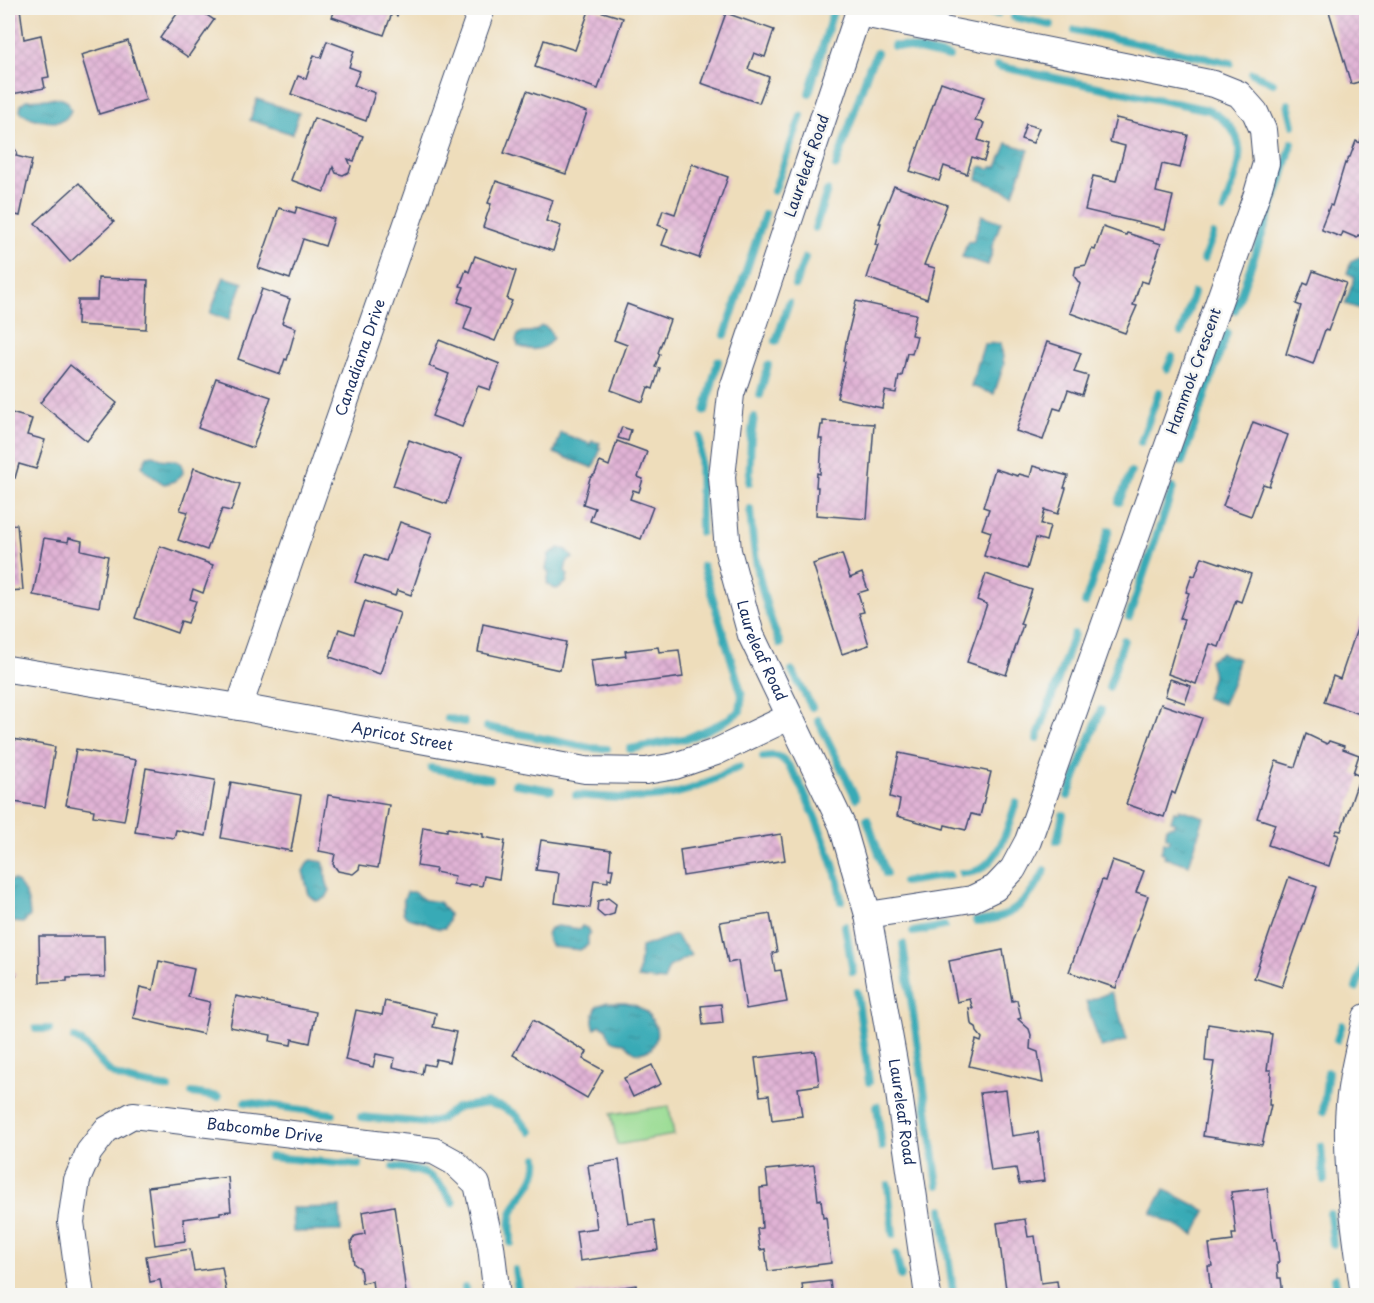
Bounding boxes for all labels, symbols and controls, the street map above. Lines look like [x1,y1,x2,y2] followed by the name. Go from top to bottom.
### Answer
[777,111,834,220] street label: Laureleaf Road
[328,295,390,419] street label: Canadiana Drive
[1159,304,1226,437] street label: Hammok Crescent
[732,597,794,704] street label: Laureleaf Road
[350,715,455,756] street label: Apricot Street
[884,1057,922,1167] street label: Laureleaf Road
[205,1111,325,1148] street label: Babcombe Drive

